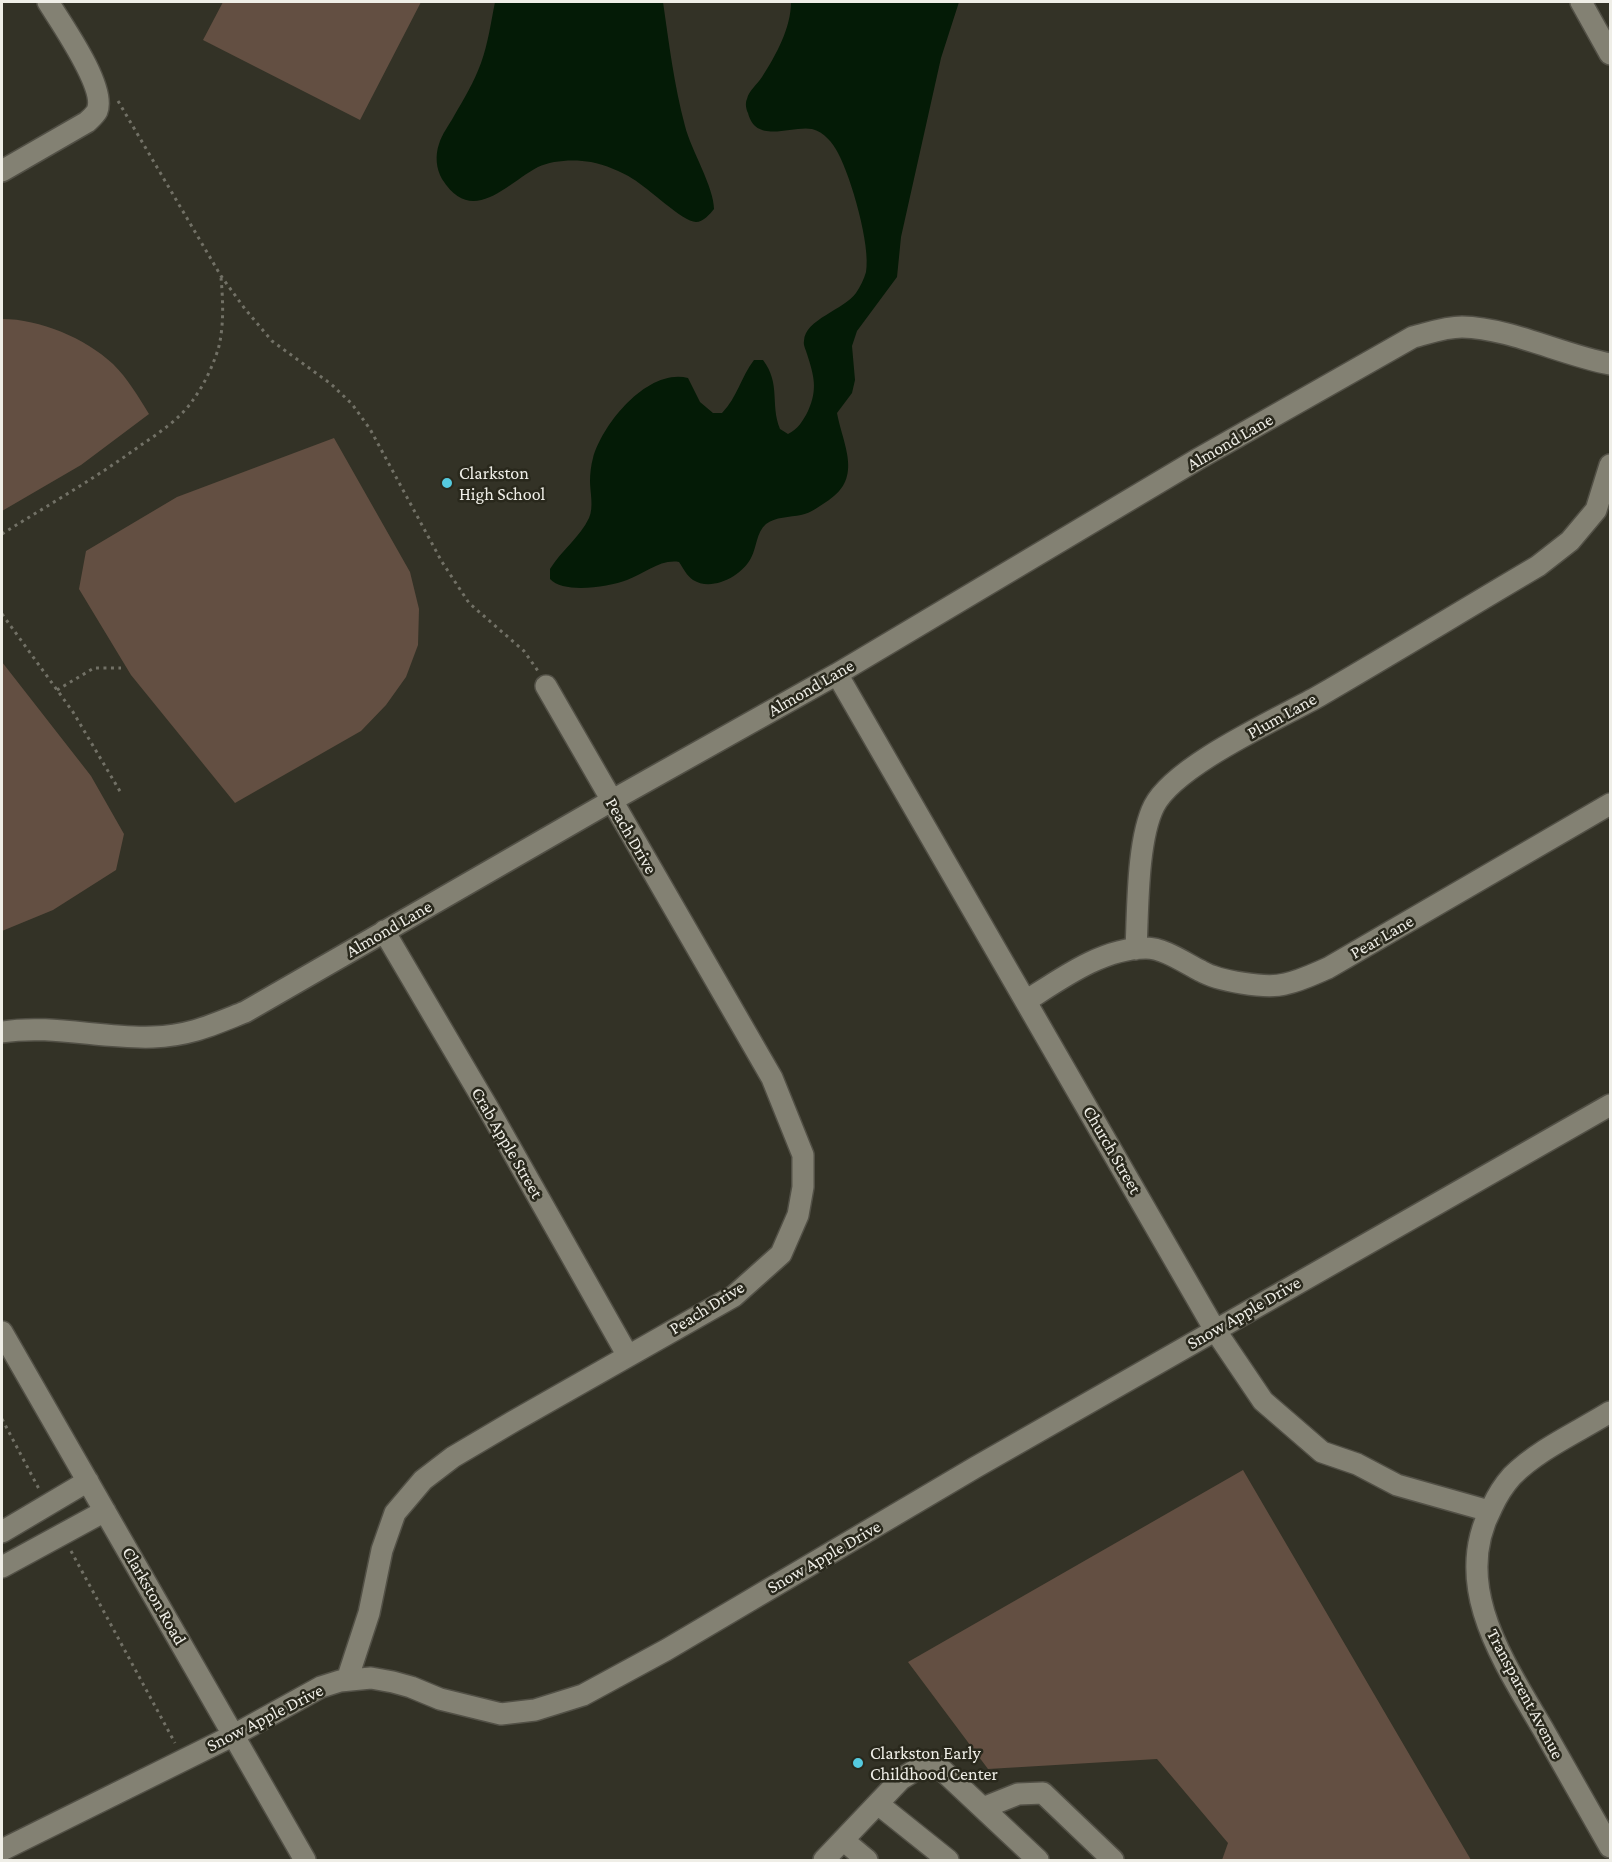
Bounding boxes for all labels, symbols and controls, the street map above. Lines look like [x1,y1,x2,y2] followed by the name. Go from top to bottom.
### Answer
[1183,409,1277,475] street label: Almond Lane
[459,462,545,504] place label: Clarkston High School
[440,476,454,490] marker: Clarkston High School
[764,655,858,721] street label: Almond Lane
[1244,688,1320,744] street label: Plum Lane
[601,794,661,878] street label: Peach Drive
[342,896,436,962] street label: Almond Lane
[1346,910,1418,964] street label: Pear Lane
[466,1084,548,1202] street label: Crab Apple Street
[1078,1102,1146,1198] street label: Church Street
[1183,1272,1305,1354] street label: Snow Apple Drive
[665,1276,749,1340] street label: Peach Drive
[763,1516,885,1598] street label: Snow Apple Drive
[117,1543,191,1649] street label: Clarkston Road
[1482,1625,1568,1763] street label: Transparent Avenue
[203,1679,327,1757] street label: Snow Apple Drive
[870,1742,998,1784] place label: Clarkston Early Childhood Center
[851,1756,865,1770] marker: Clarkston Early Childhood Center

